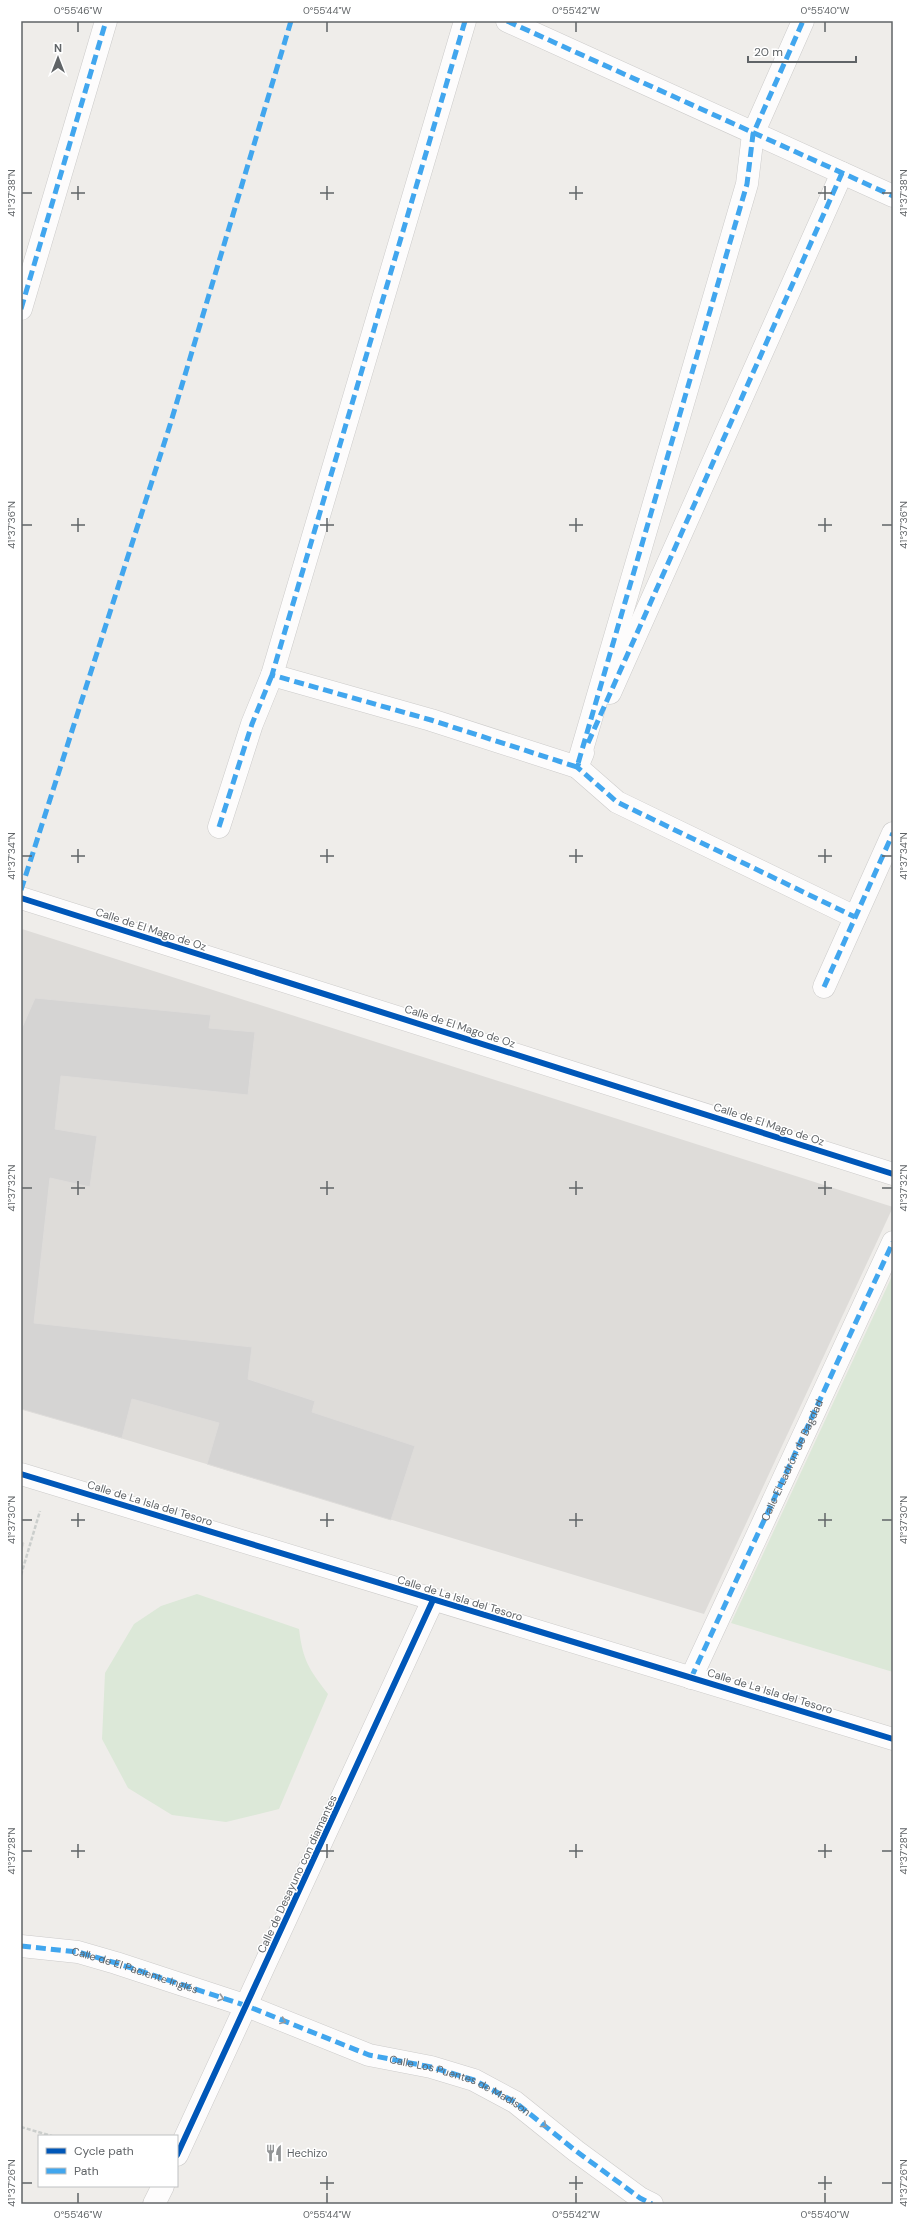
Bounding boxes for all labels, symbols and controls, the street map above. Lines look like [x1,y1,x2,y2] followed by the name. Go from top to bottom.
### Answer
[54,4,102,17] text: 0°55'46"W
[303,4,351,17] text: 0°55'44"W
[552,4,600,17] text: 0°55'42"W
[801,4,850,17] text: 0°55'40"W
[38,38,78,78] north arrow
[748,38,856,64] scale bar
[54,41,62,55] text: N
[754,44,783,60] text: 20 m
[5,169,18,217] text: 41°37'38"N
[897,169,910,217] text: 41°37'38"N
[5,501,18,549] text: 41°37'36"N
[897,501,910,549] text: 41°37'36"N
[5,832,18,880] text: 41°37'34"N
[897,832,910,880] text: 41°37'34"N
[94,904,208,954] street label: Calle de El Mago de Oz
[403,1001,517,1051] street label: Calle de El Mago de Oz
[712,1099,826,1149] street label: Calle de El Mago de Oz
[5,1164,18,1212] text: 41°37'32"N
[897,1164,910,1212] text: 41°37'32"N
[758,1397,826,1523] street label: Calle El Ladrón de Bagdad
[86,1477,214,1529] street label: Calle de La Isla del Tesoro
[5,1496,18,1544] text: 41°37'30"N
[897,1496,910,1544] text: 41°37'30"N
[396,1572,524,1624] street label: Calle de La Isla del Tesoro
[706,1665,834,1717] street label: Calle de La Isla del Tesoro
[254,1793,340,1955] street label: Calle de Desayuno con diamantes
[5,1827,18,1875] text: 41°37'28"N
[897,1827,910,1875] text: 41°37'28"N
[71,1944,200,1997] street label: Calle de El Paciente Inglés
[217,1993,224,2001] one-way arrow
[279,2016,287,2024] one-way arrow
[388,2052,534,2119] street label: Calle Los Puentes de Madison
[539,2120,547,2127] one-way arrow
[38,2135,178,2187] legend
[74,2143,134,2159] text: Cycle path
[264,2143,284,2163] restaurant icon: Hechizo
[287,2146,328,2160] place label: Hechizo
[5,2159,18,2207] text: 41°37'26"N
[897,2159,910,2207] text: 41°37'26"N
[74,2163,99,2179] text: Path
[54,2208,102,2221] text: 0°55'46"W
[303,2208,351,2221] text: 0°55'44"W
[552,2208,600,2221] text: 0°55'42"W
[801,2208,850,2221] text: 0°55'40"W

